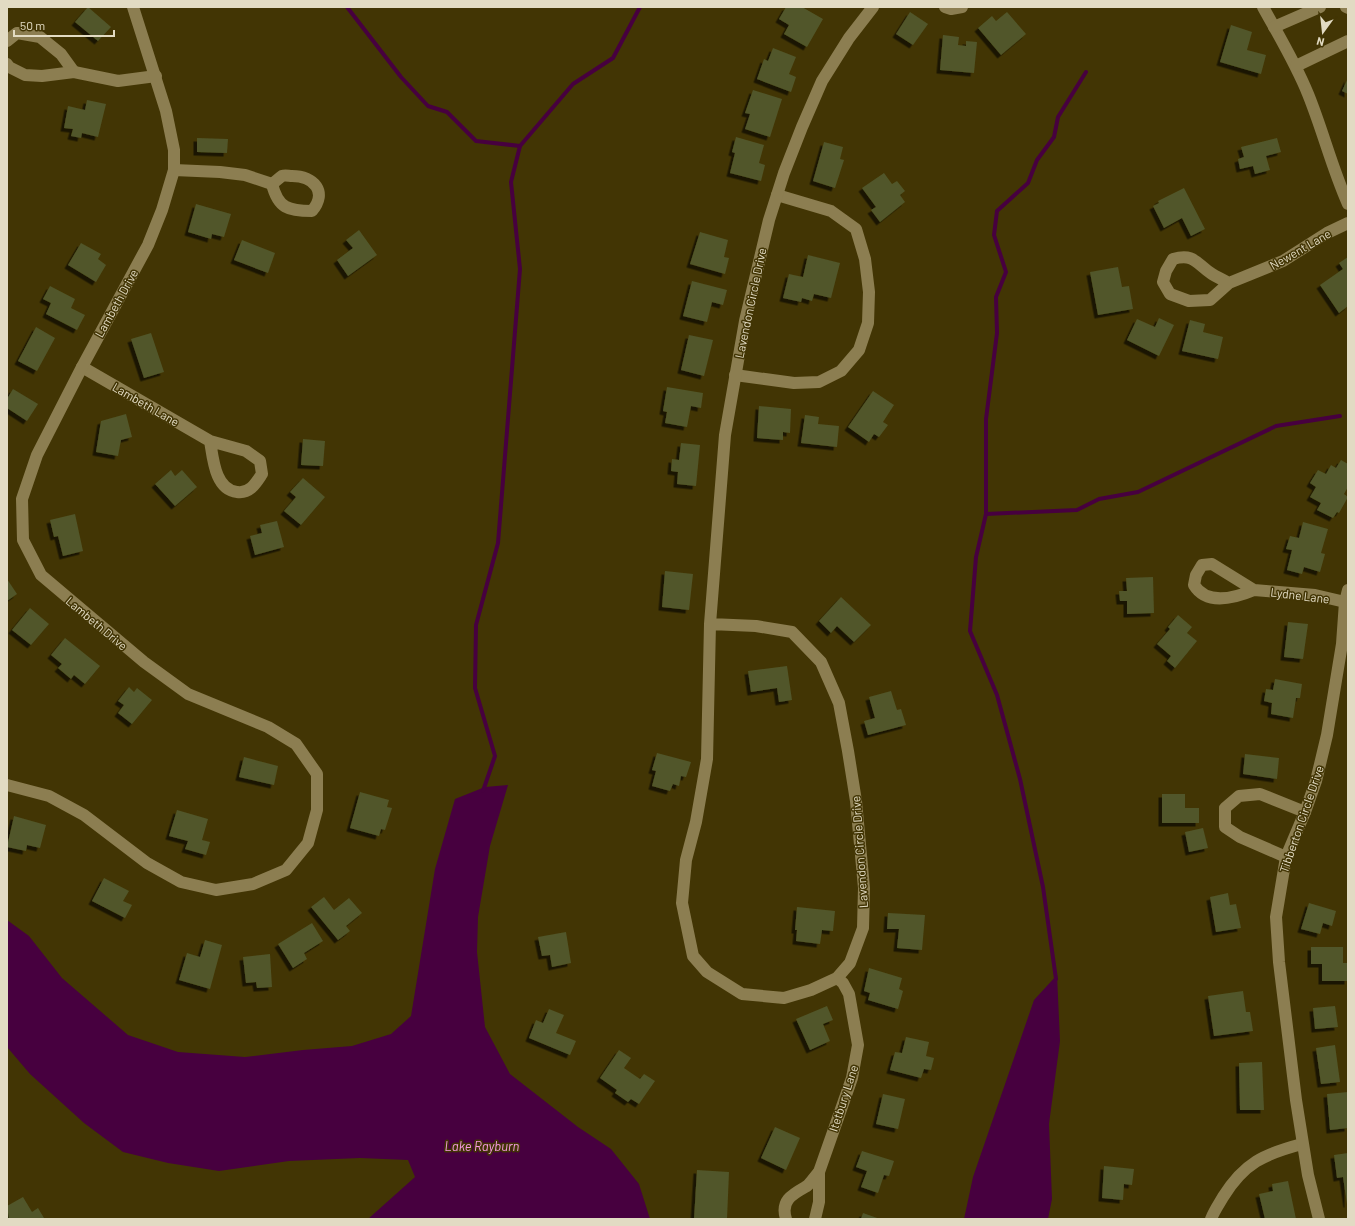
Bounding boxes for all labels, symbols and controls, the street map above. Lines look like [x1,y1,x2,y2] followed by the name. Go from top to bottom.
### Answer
[14,12,114,38] scale bar
[1303,12,1343,52] north arrow
[20,18,45,32] text: 50 m
[1315,35,1326,49] text: N
[1267,226,1333,272] street label: Newent Lane
[731,247,769,359] street label: Lavendon Circle Drive
[92,267,140,339] street label: Lambeth Drive
[110,379,182,429] street label: Lambeth Lane
[1270,584,1330,606] street label: Lydne Lane
[64,593,130,653] street label: Lambeth Drive
[1276,764,1326,874] street label: Tibberton Circle Drive
[848,796,870,908] street label: Lavendon Circle Drive
[826,1063,860,1133] street label: Itetbury Lane
[445,1138,520,1154] water label: Lake Rayburn

